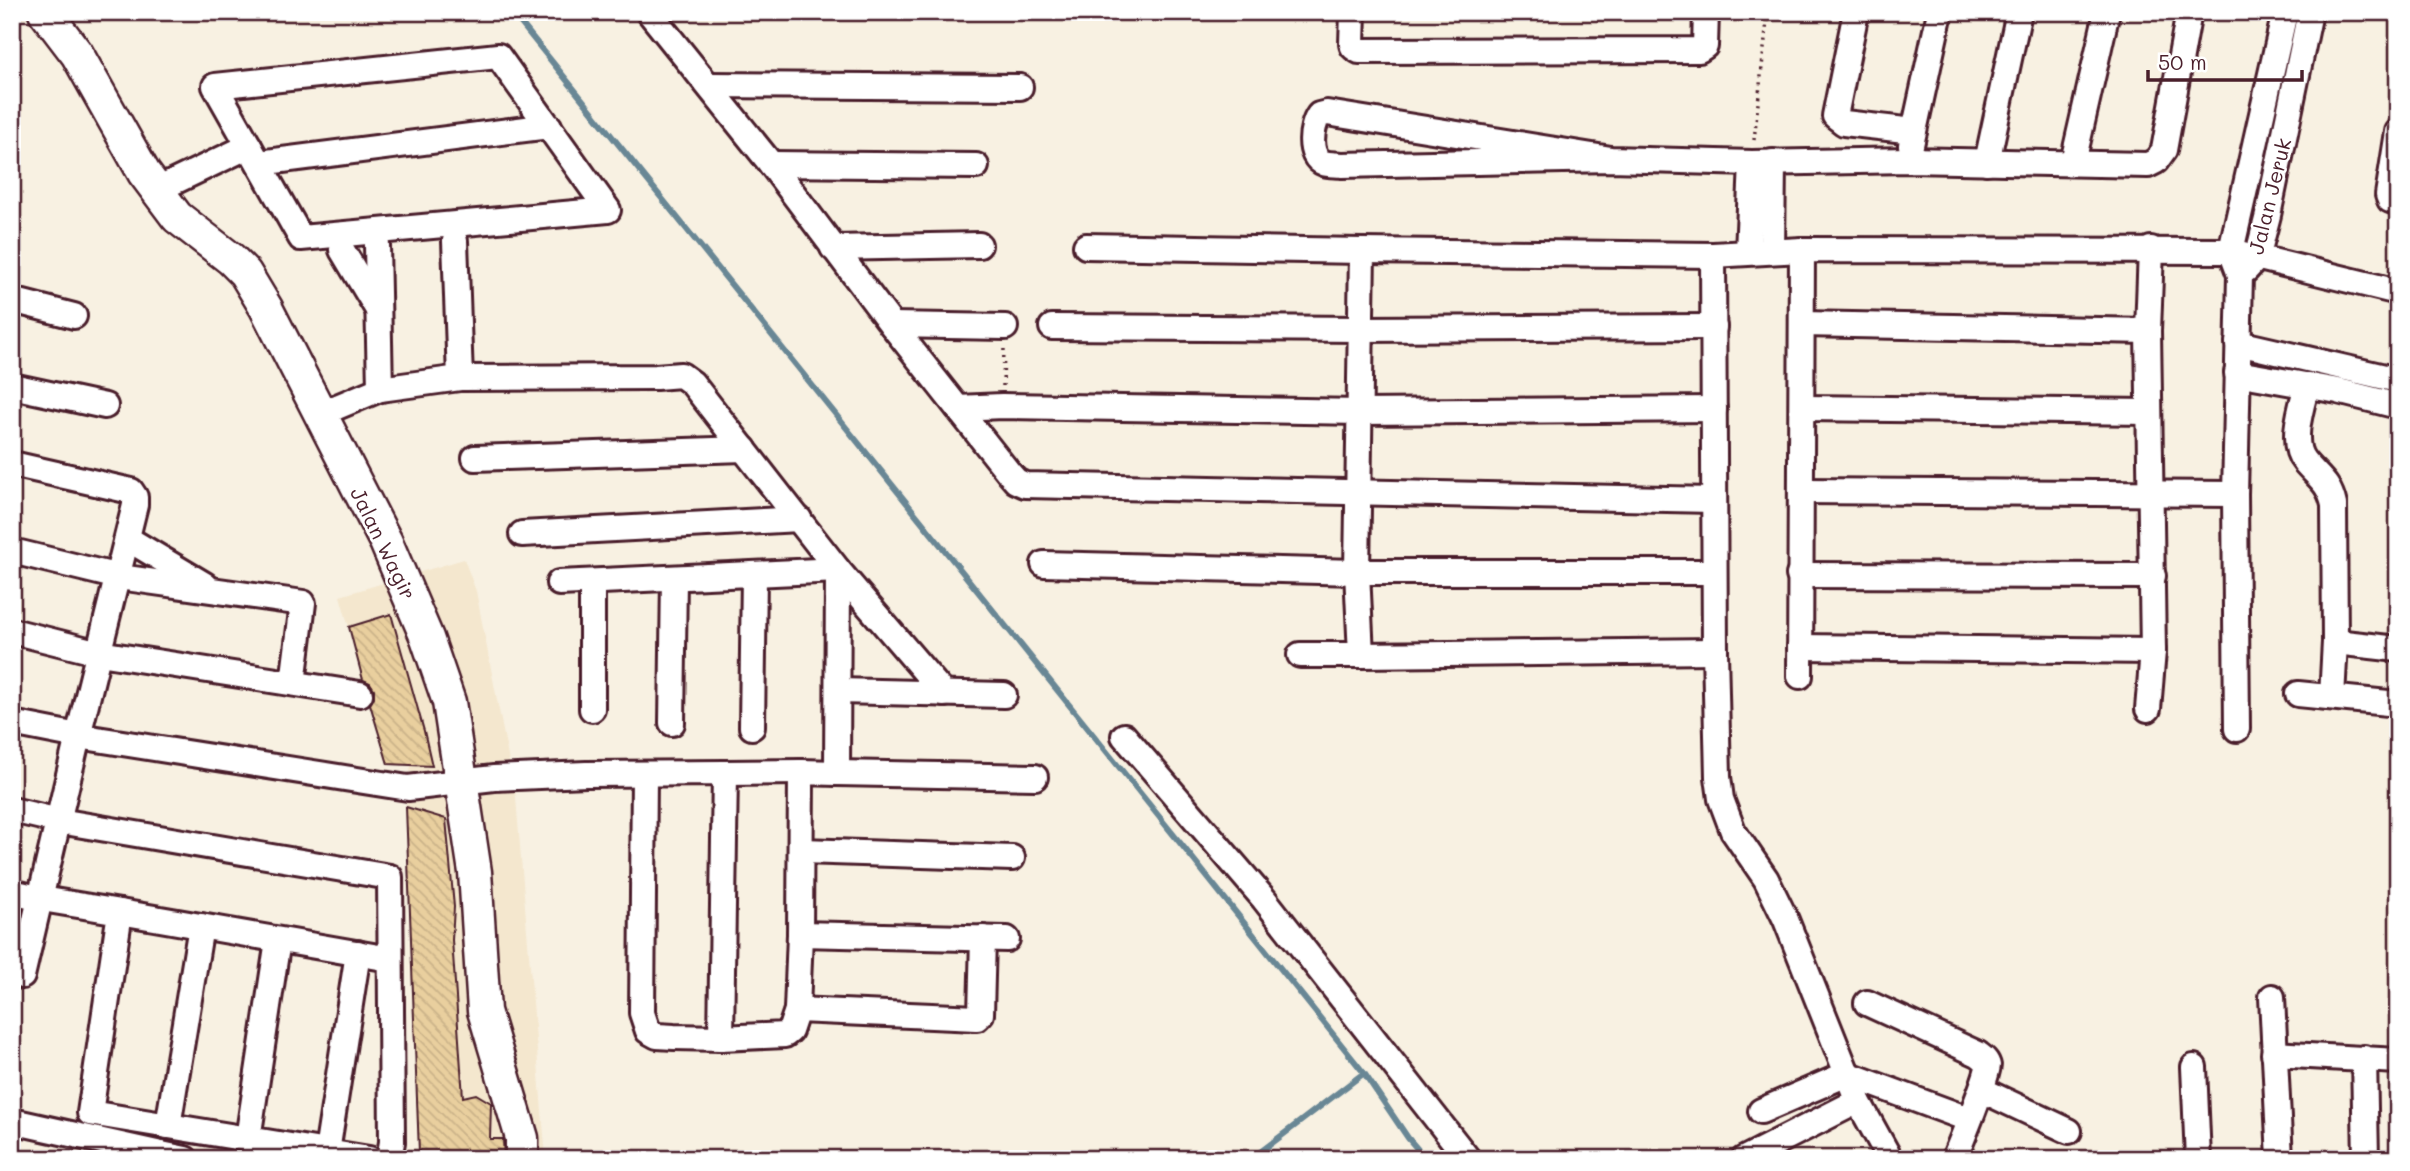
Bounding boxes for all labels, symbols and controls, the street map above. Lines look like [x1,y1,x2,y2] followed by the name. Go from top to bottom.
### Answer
[2148,38,2302,82] scale bar
[2158,48,2207,75] text: 50 m
[2242,135,2296,257] street label: Jalan Jeruk
[345,482,423,604] street label: Jalan Wagir

